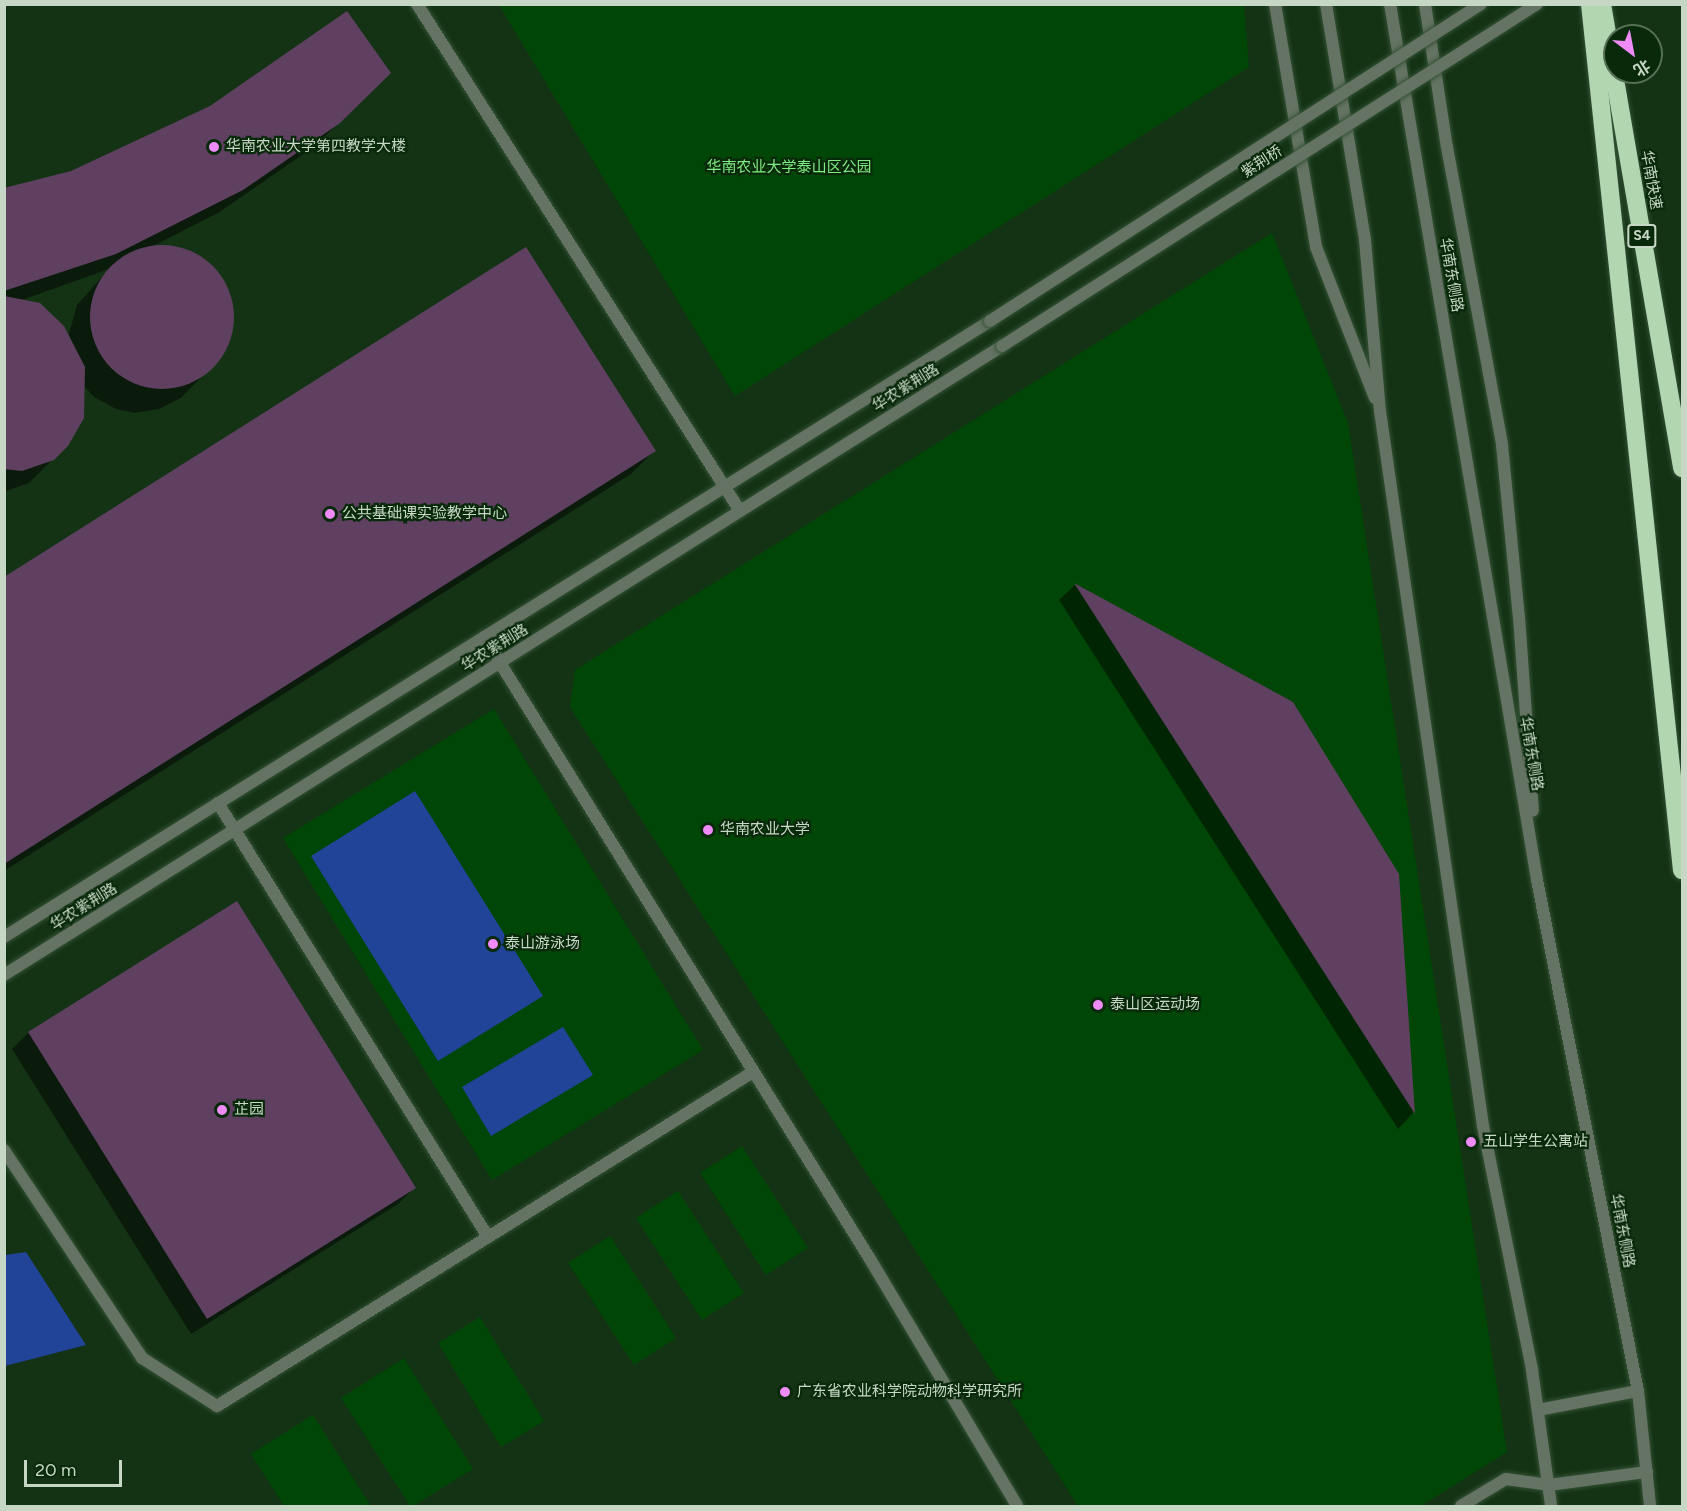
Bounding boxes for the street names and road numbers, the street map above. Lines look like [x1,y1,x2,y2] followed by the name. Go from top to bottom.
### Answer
[1238,142,1286,182] street label: 紫荆桥
[1637,149,1665,211] street label: 华南快速
[1627,225,1657,247] road number: S4
[1436,237,1466,313] street label: 华南东侧路
[869,360,943,416] street label: 华农紫荆路
[458,620,532,676] street label: 华农紫荆路
[1516,716,1546,792] street label: 华南东侧路
[47,879,121,935] street label: 华农紫荆路
[1606,1192,1638,1270] street label: 华南东侧路

